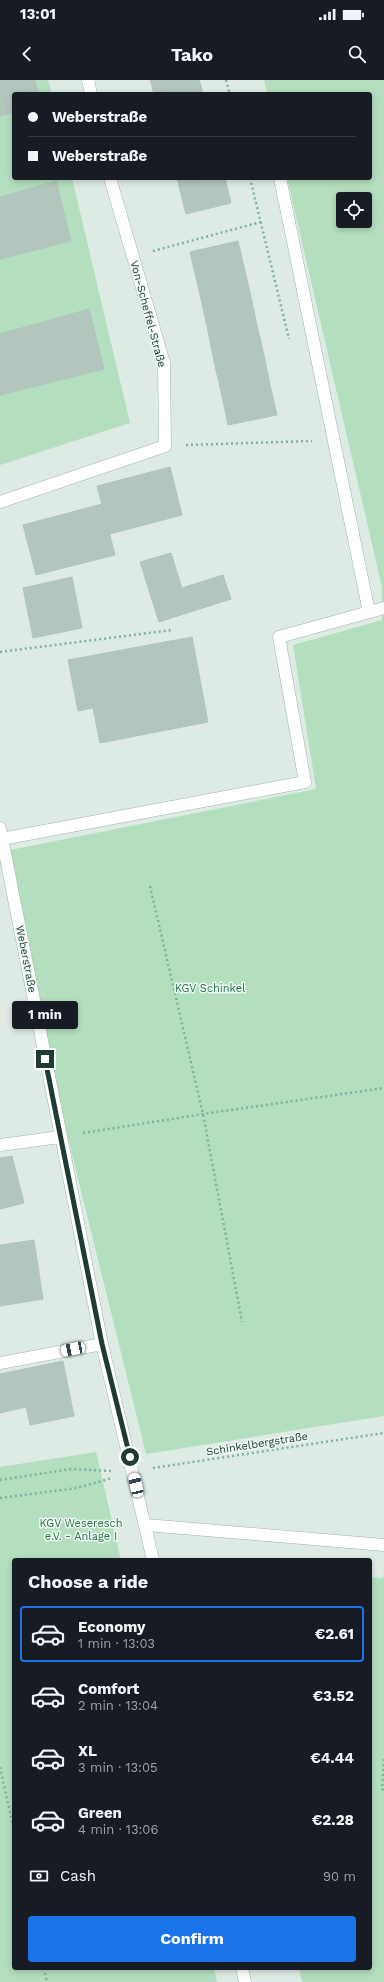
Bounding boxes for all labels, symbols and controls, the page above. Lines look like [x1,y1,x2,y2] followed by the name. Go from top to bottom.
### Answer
[20,5,56,23] text: 13:01
[16,43,38,65] icon: back
[346,43,368,65] icon: search
[171,44,213,65] text: Tako
[52,108,147,126] text: Weberstraße
[52,147,147,165] text: Weberstraße
[336,192,372,228] map controls
[336,192,372,228] button: locate
[127,259,169,369] street label: Von-Scheffel-Straße
[13,924,39,994] street label: Weberstraße
[175,982,246,995] park label: KGV Schinkel
[12,1001,78,1029] callout: 1 min
[28,1007,62,1022] text: 1 min
[36,1050,54,1068] route end
[60,1341,86,1357] car
[205,1430,309,1458] street label: Schinkelbergstraße
[121,1448,139,1466] route start
[127,1472,145,1498] car
[39,1517,123,1543] park label: KGV Weseresch e.V. - Anlage I
[28,1571,148,1592] text: Choose a ride
[30,1616,66,1652] icon: car
[78,1618,145,1636] text: Economy
[315,1625,354,1643] text: €2.61
[78,1636,155,1651] text: 1 min · 13:03
[30,1678,66,1714] icon: car
[78,1680,139,1698] text: Comfort
[313,1687,354,1705] text: €3.52
[78,1698,158,1713] text: 2 min · 13:04
[30,1740,66,1776] icon: car
[78,1742,97,1760] text: XL
[310,1749,354,1767] text: €4.44
[78,1760,158,1775] text: 3 min · 13:05
[30,1802,66,1838] icon: car
[78,1804,122,1822] text: Green
[312,1811,354,1829] text: €2.28
[78,1822,158,1837] text: 4 min · 13:06
[28,1865,50,1887] icon: cash
[60,1867,96,1885] text: Cash
[323,1869,356,1884] text: 90 m
[28,1916,356,1962] button: Confirm

